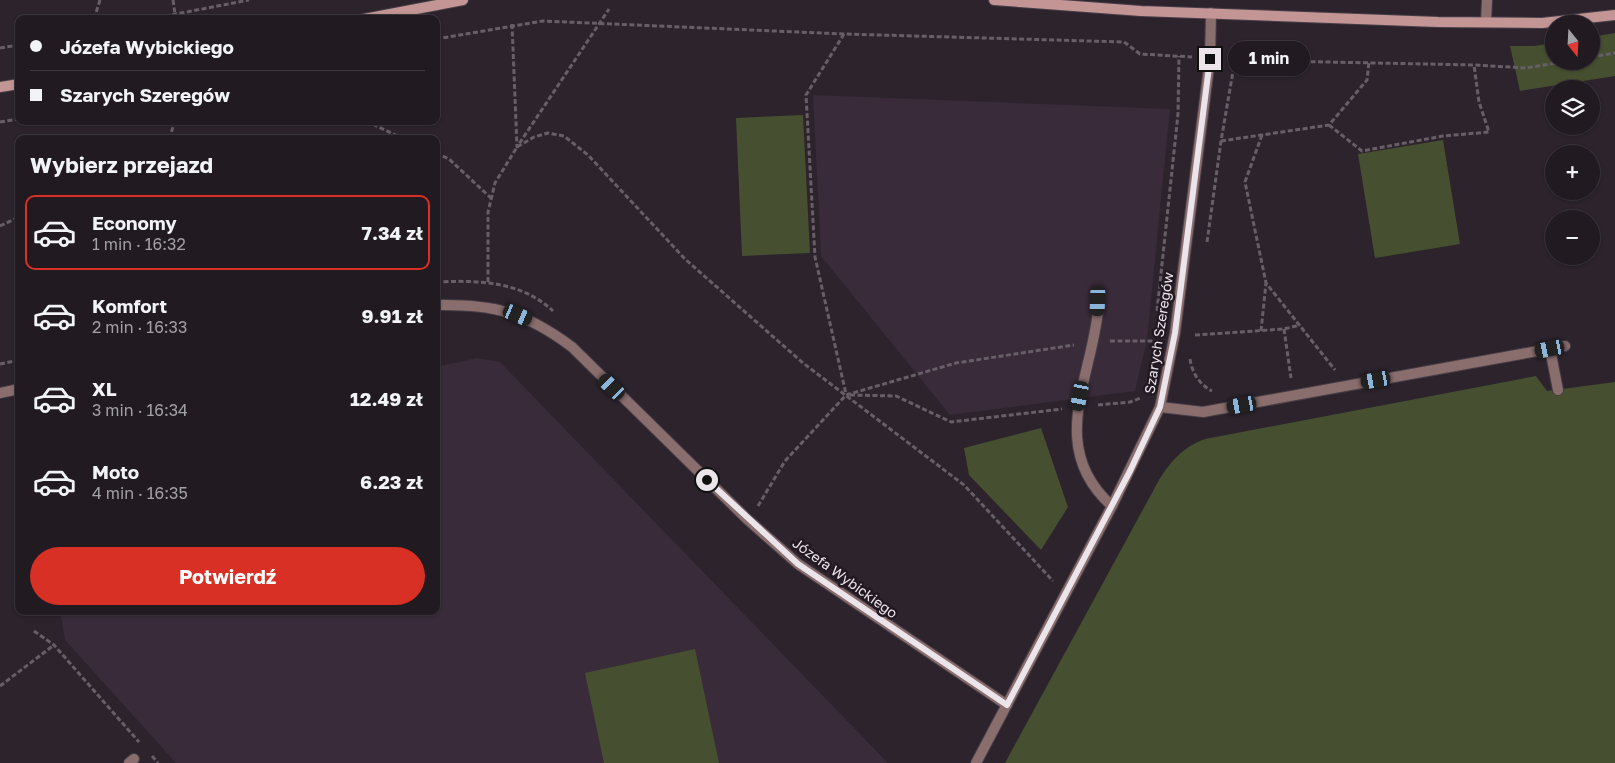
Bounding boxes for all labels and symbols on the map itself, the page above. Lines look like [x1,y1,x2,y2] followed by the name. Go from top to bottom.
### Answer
[1545,15,1600,70] north arrow
[1228,42,1310,76] callout: 1 min
[1199,48,1221,70] route end
[1141,271,1177,395] street label: Szarych Szeregów
[1089,286,1106,316] car
[501,302,534,328] car
[1533,339,1566,359] car
[1359,370,1392,390] car
[595,371,628,403] car
[1069,380,1090,412] car
[1225,395,1258,415] car
[696,469,718,491] route start
[789,534,901,621] street label: Józefa Wybickiego

